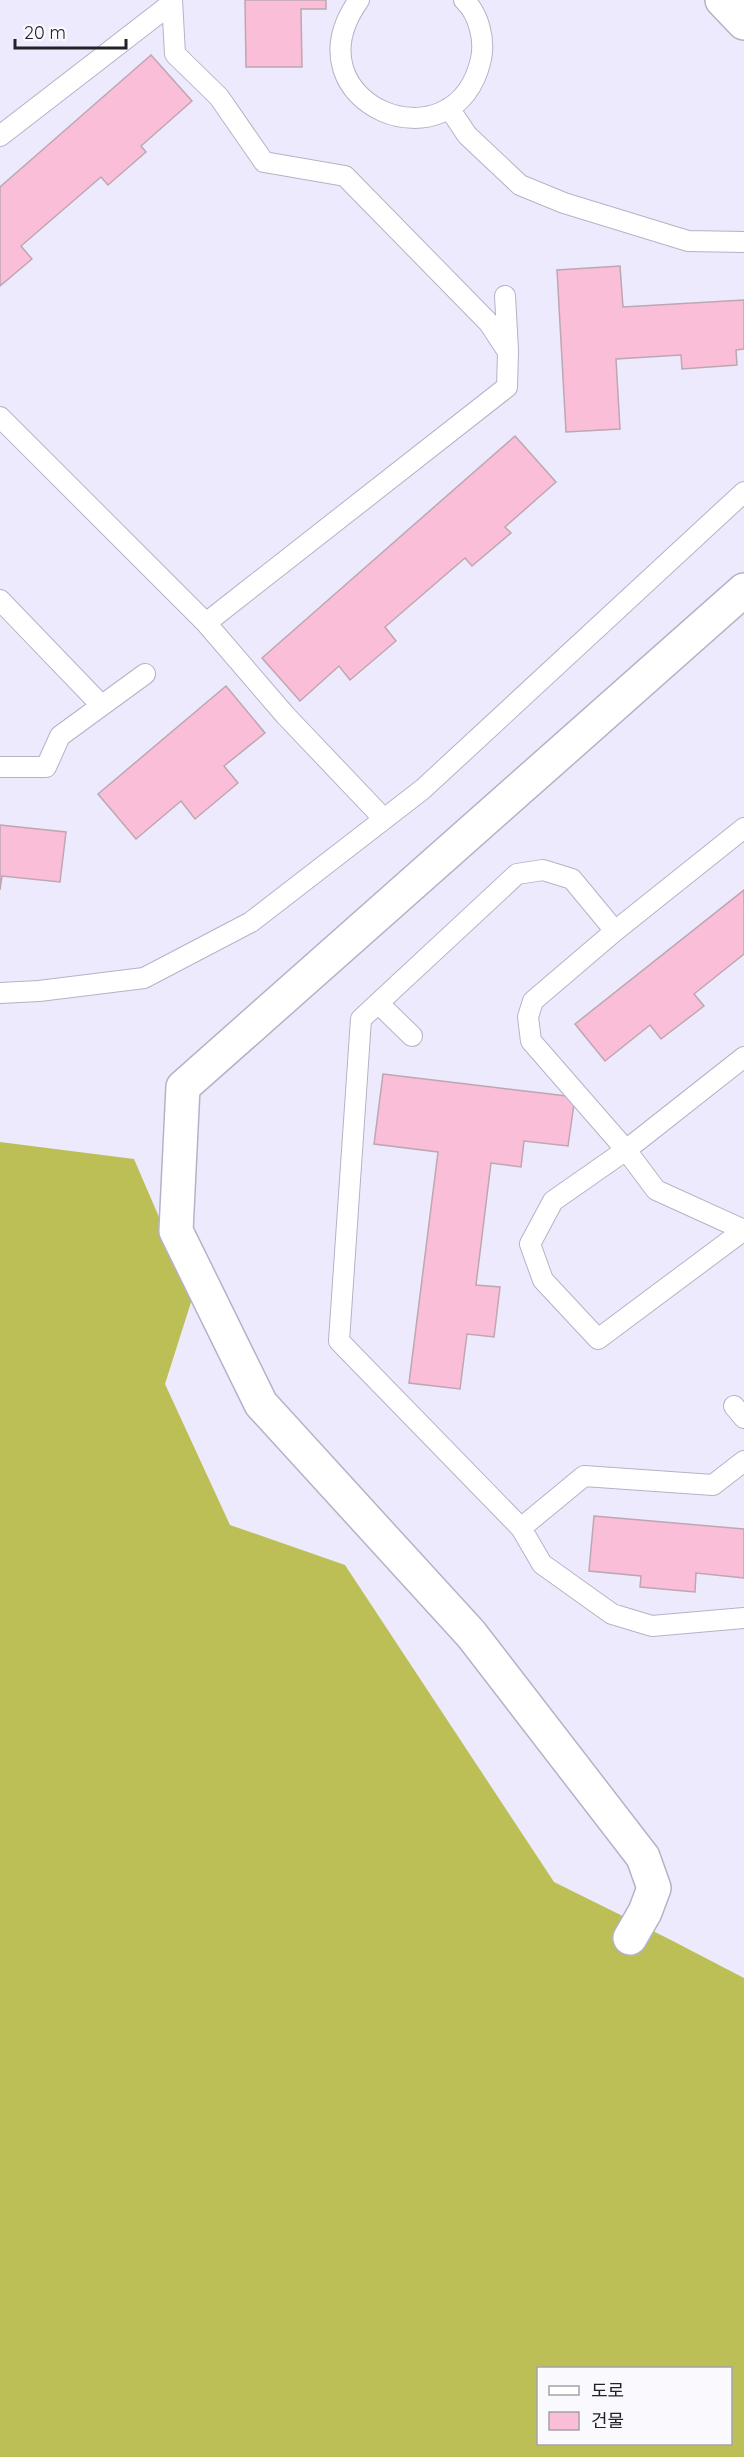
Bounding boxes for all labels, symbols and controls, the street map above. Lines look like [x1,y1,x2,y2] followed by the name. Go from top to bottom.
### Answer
[15,12,126,50] scale bar
[24,21,66,44] text: 20 m
[537,2367,732,2445] legend
[591,2379,624,2402] text: 도로
[591,2409,624,2432] text: 건물

